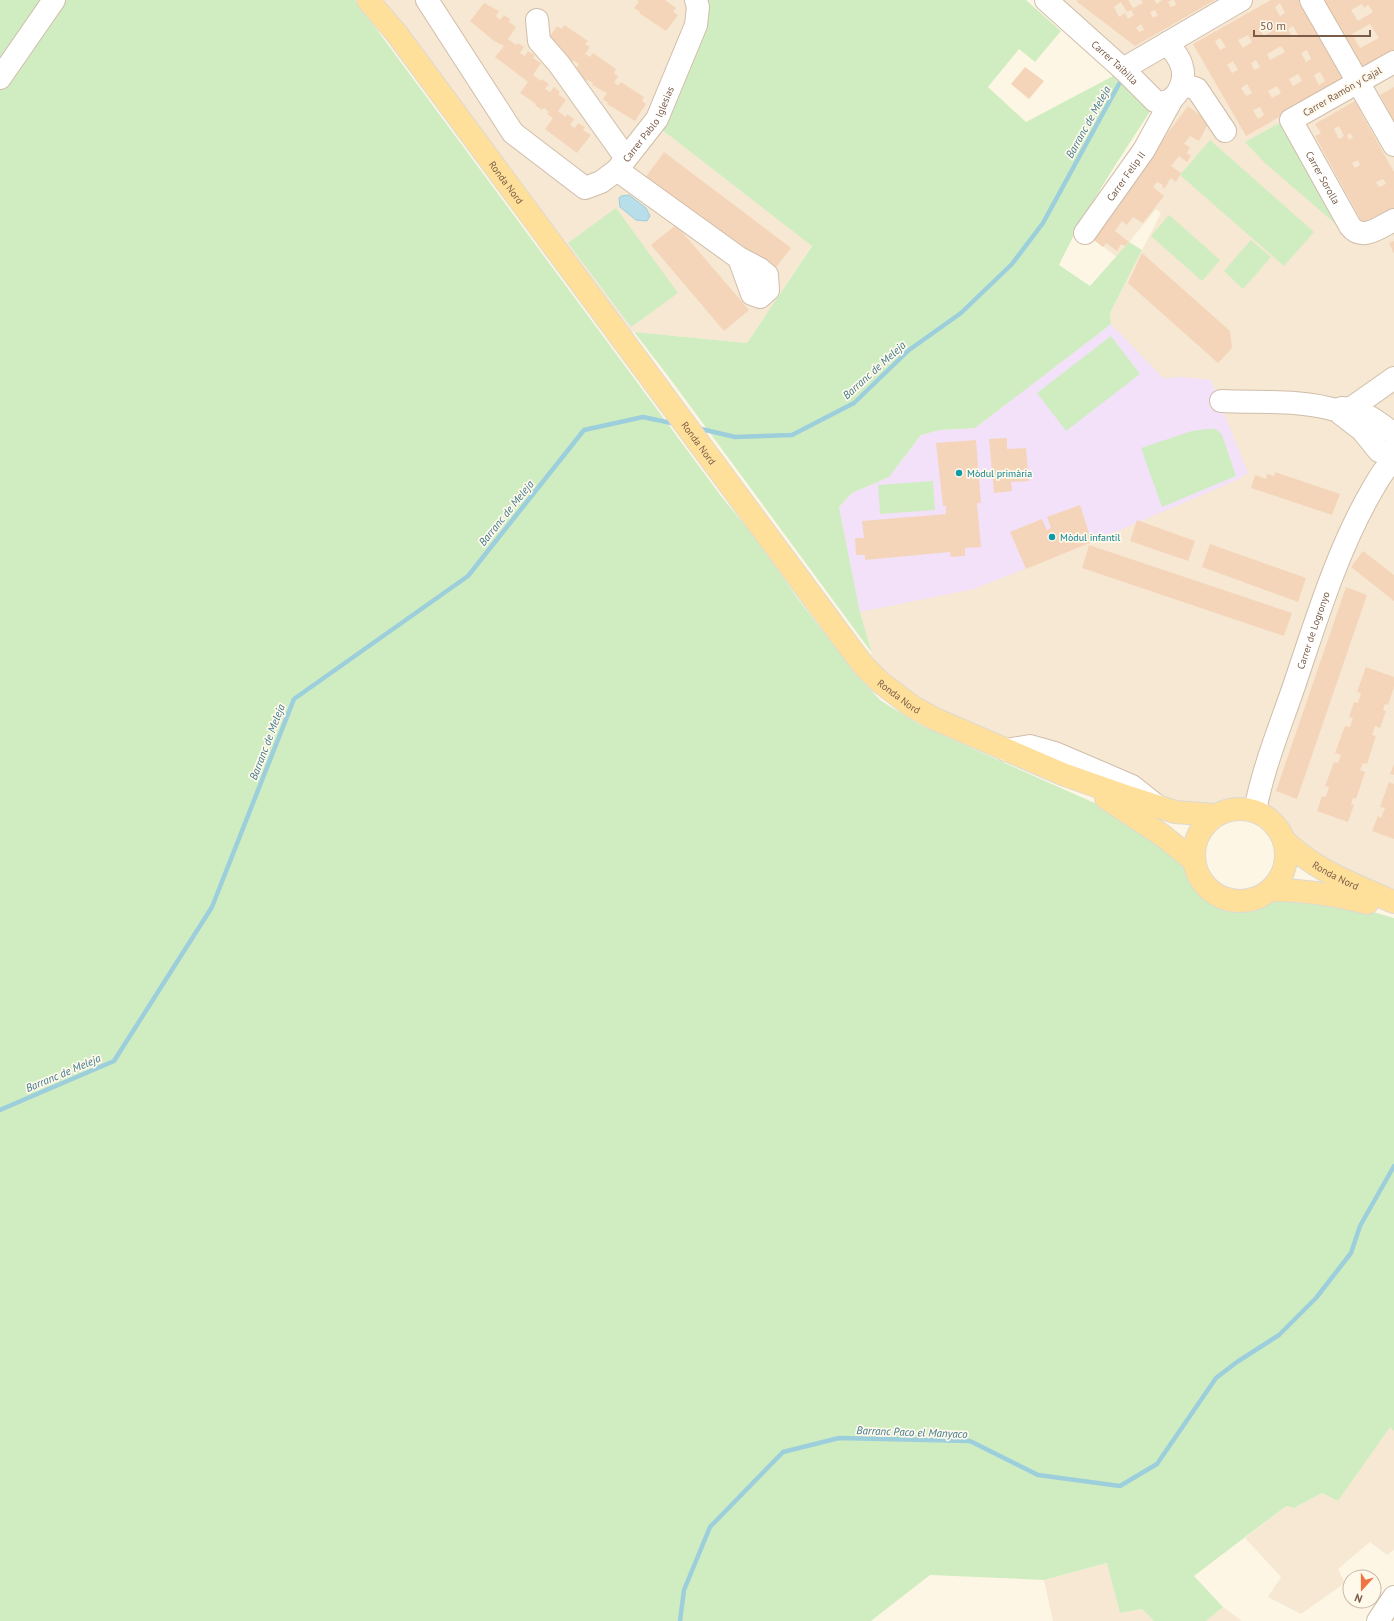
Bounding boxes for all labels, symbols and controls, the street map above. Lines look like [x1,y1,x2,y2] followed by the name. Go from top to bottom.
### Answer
[1254,12,1370,38] scale bar
[1260,18,1286,33] text: 50 m
[1089,38,1141,88] street label: Carrer Taibilla
[1301,64,1384,119] street label: Carrer Ramón y Cajal
[1062,83,1114,160] water label: Barranc de Meleja
[620,85,677,165] street label: Carrer Pablo Iglesias
[1104,149,1148,204] street label: Carrer Felip II
[1303,149,1343,207] street label: Carrer Sorolla
[486,158,526,207] street label: Ronda Nord
[840,338,909,402] water label: Barranc de Meleja
[678,419,719,467] street label: Ronda Nord
[967,467,1032,480] place label: Mòdul primària
[954,468,964,478] marker: Mòdul primària
[475,477,537,549] water label: Barranc de Meleja
[1060,531,1120,544] place label: Mòdul infantil
[1047,532,1057,542] marker: Mòdul infantil
[1294,590,1333,671] street label: Carrer de Logronyo
[875,676,923,717] street label: Ronda Nord
[246,701,288,782] water label: Barranc de Meleja
[1310,858,1361,893] street label: Ronda Nord
[23,1051,103,1095] water label: Barranc de Meleja
[856,1423,968,1441] water label: Barranc Paco el Manyaco
[1342,1569,1382,1609] north arrow
[1353,1591,1364,1606] text: N

